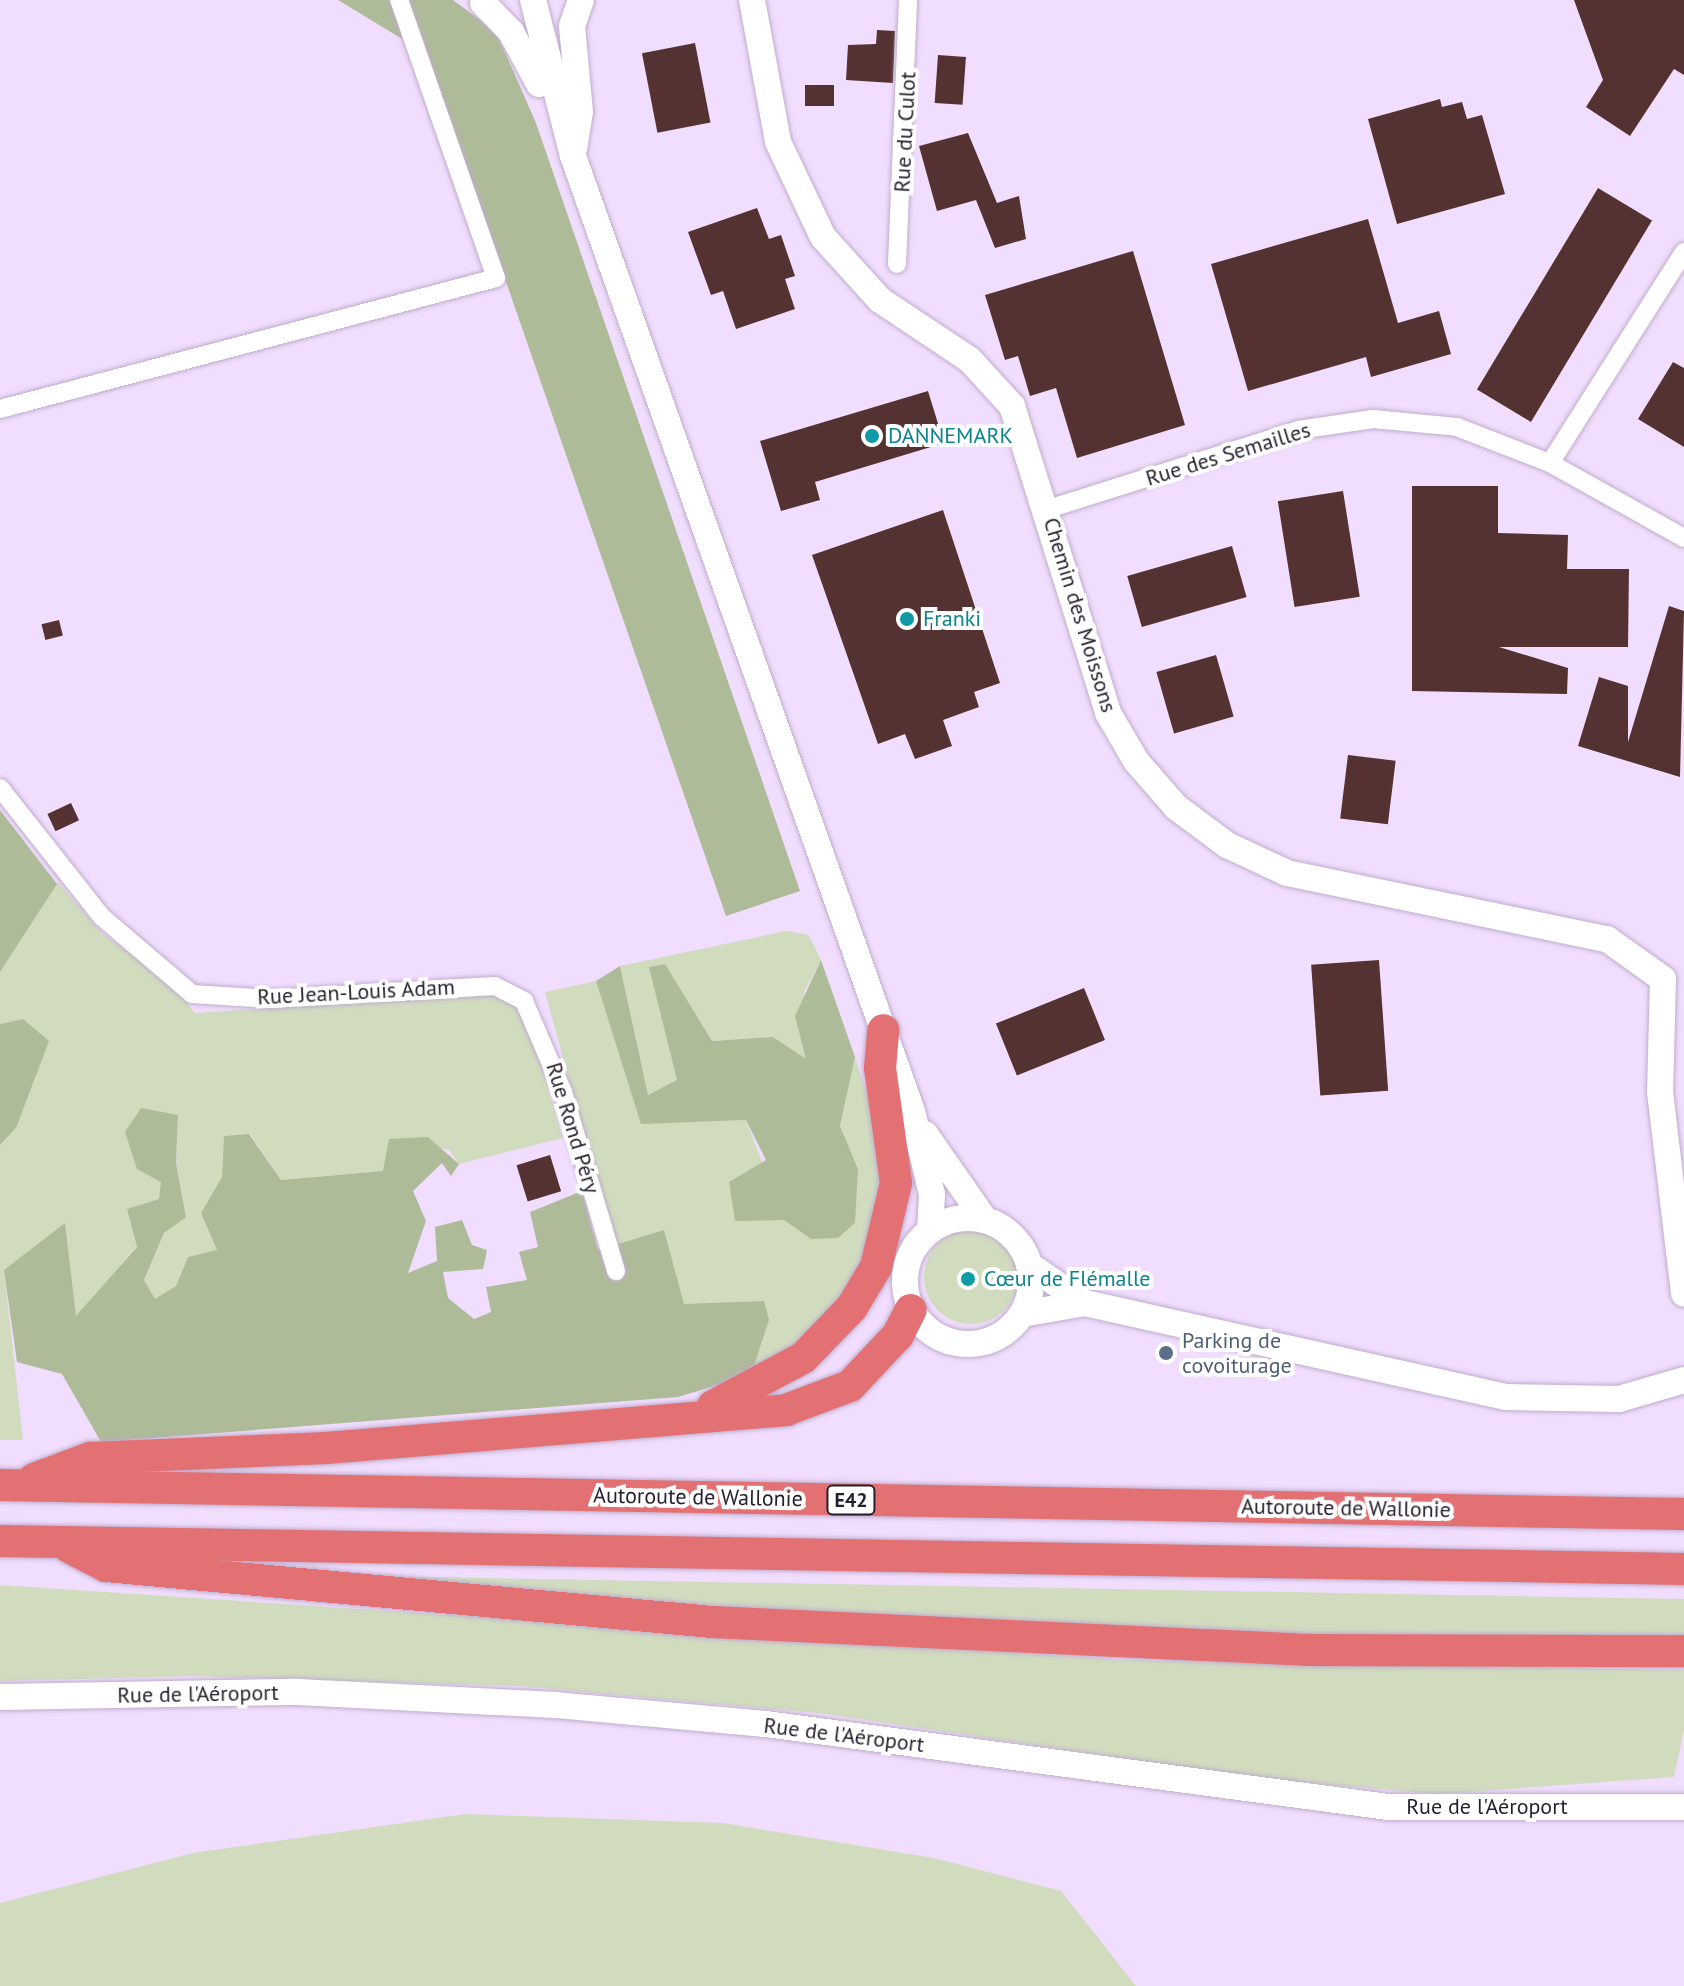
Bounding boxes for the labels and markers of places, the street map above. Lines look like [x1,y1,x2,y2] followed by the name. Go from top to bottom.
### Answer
[888,423,1013,449] place label: DANNEMARK
[863,427,881,445] marker: DANNEMARK
[923,606,981,632] place label: Franki
[898,610,916,628] marker: Franki
[984,1266,1151,1292] place label: Cœur de Flémalle
[959,1270,977,1288] marker: Cœur de Flémalle
[1182,1327,1292,1378] place label: Parking de covoiturage
[1157,1344,1175,1362] marker: Parking de covoiturage

